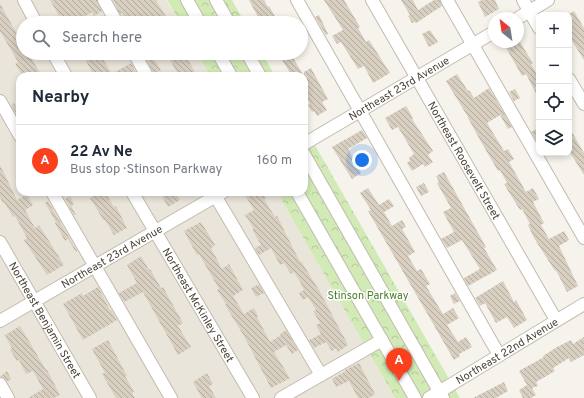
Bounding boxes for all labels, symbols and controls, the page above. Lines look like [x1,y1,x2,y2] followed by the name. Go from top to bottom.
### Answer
[488,12,524,48] north arrow
[536,12,572,156] map controls
[536,12,572,48] button: +
[16,16,308,60] search box
[30,27,52,49] icon: search
[62,29,142,48] text: Search here
[536,48,572,84] button: −
[346,54,452,124] street label: Northeast 23rd Avenue
[536,84,572,120] button: locate
[32,87,89,109] text: Nearby
[424,99,503,222] street label: Northeast Roosevelt Street
[536,120,572,156] button: layers
[70,143,133,162] text: 22 Av Ne
[352,150,372,170] your location
[40,153,50,169] text: A
[257,153,292,169] text: 160 m
[70,162,222,178] text: Bus stop · Stinson Parkway
[59,222,165,292] street label: Northeast 23rd Avenue
[158,246,236,365] street label: Northeast McKinley Street
[5,260,83,381] street label: Northeast Benjamin Street
[327,289,409,303] park label: Stinson Parkway
[454,315,561,388] street label: Northeast 22nd Avenue
[386,348,412,381] pin: A

